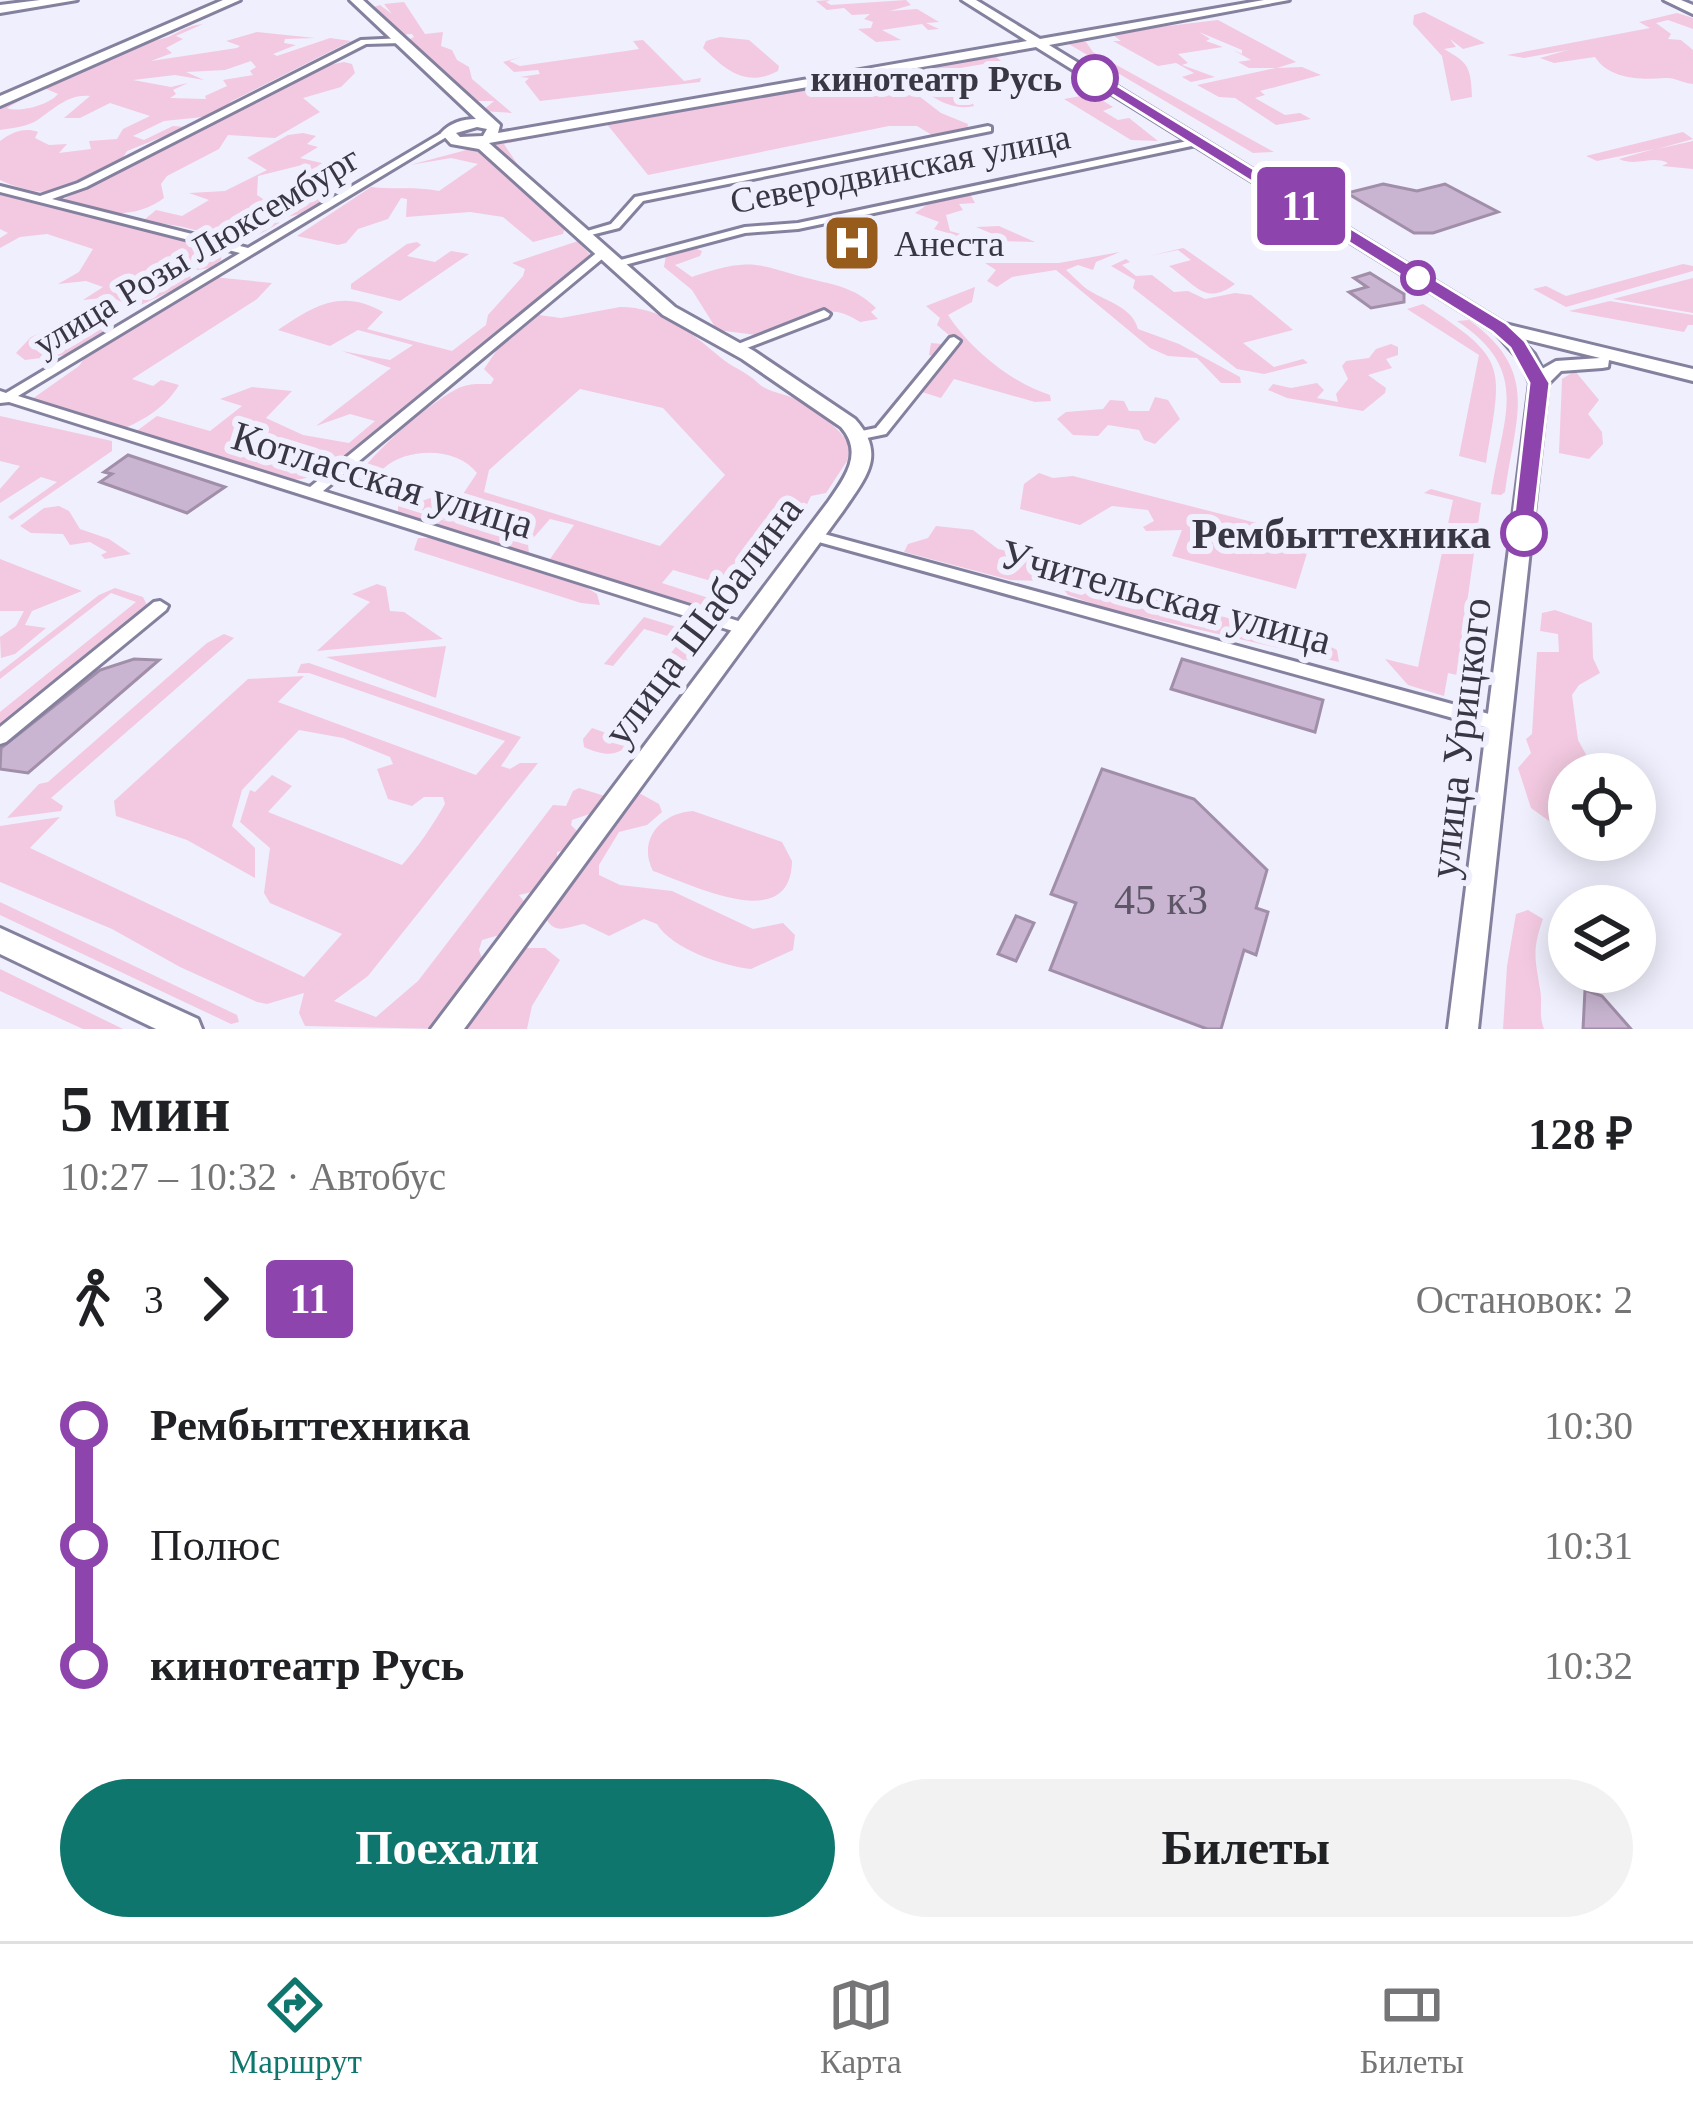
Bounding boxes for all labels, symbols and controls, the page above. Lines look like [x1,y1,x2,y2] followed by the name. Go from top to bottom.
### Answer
[1073,56,1117,100] marker: кинотеатр Русь
[810,59,1062,99] place label: кинотеатр Русь
[727,116,1074,222] street label: Северодвинская улица
[26,138,367,364] street label: улица Розы Люксембург
[1247,167,1355,245] line badge: 11
[1281,183,1321,229] text: 11
[821,212,883,274] hospital icon: Анеста
[894,224,1004,264] place label: Анеста
[1402,262,1434,294] unlabelled marker
[227,412,539,548] street label: Котласская улица
[594,487,812,754] street label: улица Шабалина
[1192,511,1491,557] place label: Рембыттехника
[1502,511,1546,555] marker: Рембыттехника
[995,531,1337,663] street label: Учительская улица
[1420,595,1500,881] street label: улица Урицкого
[1548,753,1656,993] map controls
[1548,753,1656,861] button: locate
[1114,877,1208,923] house number: 45 к3
[1548,885,1656,993] button: layers
[60,1072,231,1145] text: 5 мин
[1528,1109,1633,1159] text: 128 ₽
[60,1155,446,1198] text: 10:27 – 10:32 · Автобус
[60,1266,126,1332] icon: walk
[182,1266,248,1332] icon: forward
[290,1276,329,1322] text: 11
[144,1278,164,1321] text: 3
[1416,1278,1633,1321] text: Остановок: 2
[150,1400,471,1450] text: Рембыттехника
[1544,1404,1633,1447] text: 10:30
[150,1520,280,1570] text: Полюс
[1544,1524,1633,1567] text: 10:31
[150,1640,464,1690] text: кинотеатр Русь
[1544,1644,1633,1687] text: 10:32
[60,1779,835,1917] button: Поехали
[859,1779,1633,1917] button: Билеты
[229,1972,362,2081] tab: Маршрут
[820,1972,902,2081] tab: Карта
[1360,1972,1464,2081] tab: Билеты

